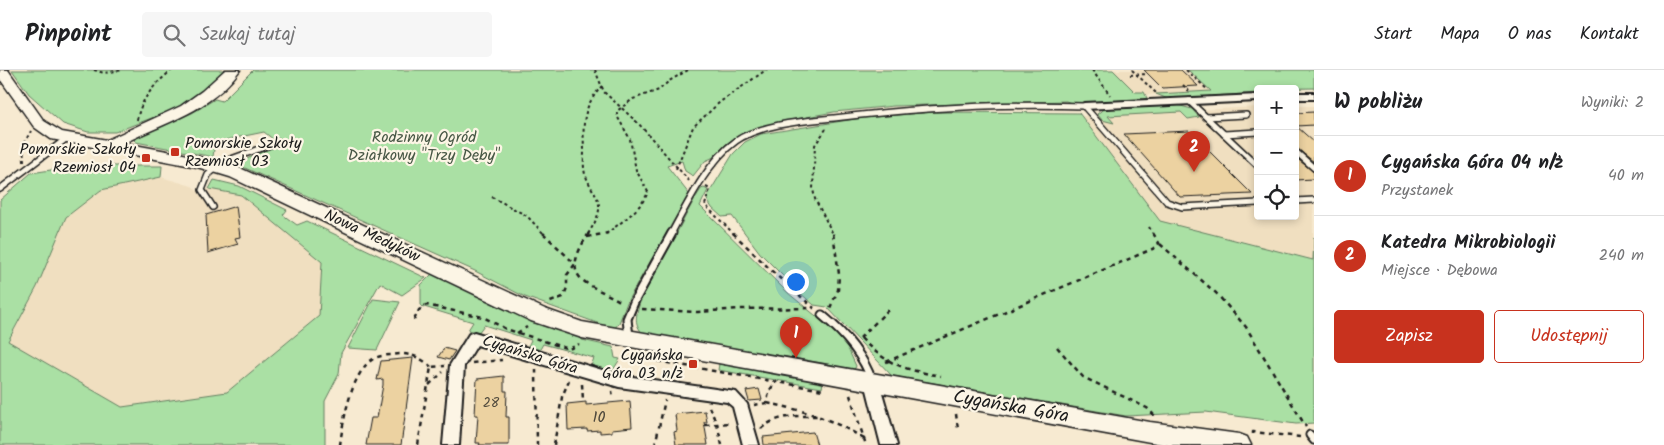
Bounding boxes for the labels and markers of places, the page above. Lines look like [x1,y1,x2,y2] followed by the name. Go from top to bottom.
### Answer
[185,131,302,174] place label: Pomorskie Szkoły Rzemiosł 03
[1178,131,1210,172] pin: 2
[19,137,136,180] place label: Pomorskie Szkoły Rzemiosł 04
[169,146,181,158] marker: Pomorskie Szkoły Rzemiosł 03
[140,152,152,164] marker: Pomorskie Szkoły Rzemiosł 04
[780,317,812,358] pin: 1
[602,343,683,386] place label: Cygańska Góra 03 n/ż
[687,358,699,370] marker: Cygańska Góra 03 n/ż

